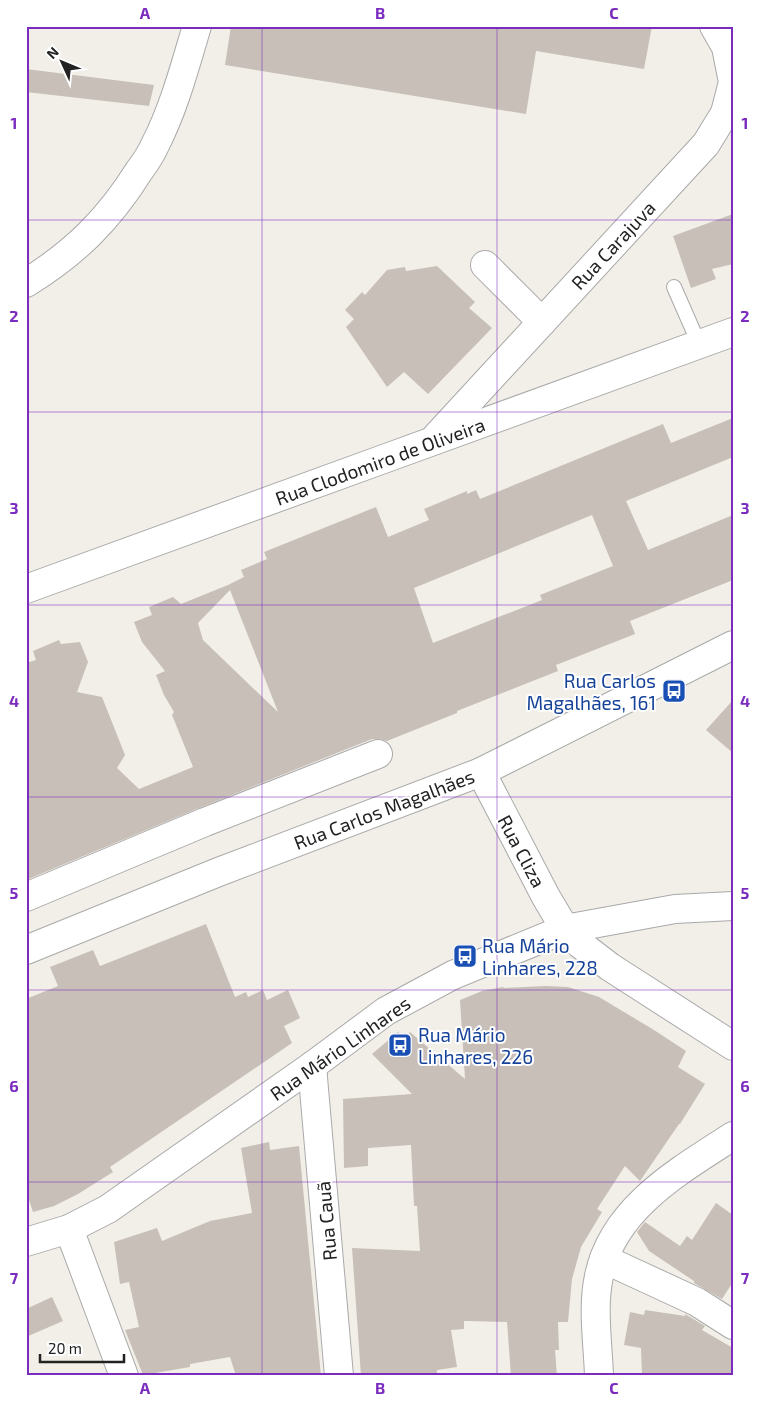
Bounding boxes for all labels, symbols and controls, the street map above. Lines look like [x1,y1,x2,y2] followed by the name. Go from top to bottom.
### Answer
[140,3,151,22] text: A
[375,3,385,22] text: B
[609,3,619,22] text: C
[38,38,88,88] north arrow
[43,43,62,62] text: N
[11,113,17,132] text: 1
[742,113,748,132] text: 1
[566,196,660,294] street label: Rua Carajuva
[9,306,19,325] text: 2
[740,306,750,325] text: 2
[272,412,488,510] street label: Rua Clodomiro de Oliveira
[9,498,19,517] text: 3
[740,498,750,517] text: 3
[526,669,656,714] place label: Rua Carlos Magalhães, 161
[661,678,687,704] bus stop icon: Rua Carlos Magalhães, 161
[9,691,19,710] text: 4
[740,691,750,710] text: 4
[291,764,477,854] street label: Rua Carlos Magalhães
[493,811,551,891] street label: Rua Cliza
[10,883,19,902] text: 5
[741,883,750,902] text: 5
[482,934,598,979] place label: Rua Mário Linhares, 228
[452,943,478,969] bus stop icon: Rua Mário Linhares, 228
[265,991,415,1105] street label: Rua Mário Linhares
[418,1023,533,1068] place label: Rua Mário Linhares, 226
[387,1032,413,1058] bus stop icon: Rua Mário Linhares, 226
[9,1076,19,1095] text: 6
[740,1076,750,1095] text: 6
[311,1180,341,1262] street label: Rua Cauã
[10,1268,19,1287] text: 7
[741,1268,750,1287] text: 7
[40,1332,124,1364] scale bar
[48,1339,82,1357] text: 20 m
[140,1378,151,1397] text: A
[375,1378,385,1397] text: B
[609,1378,619,1397] text: C

